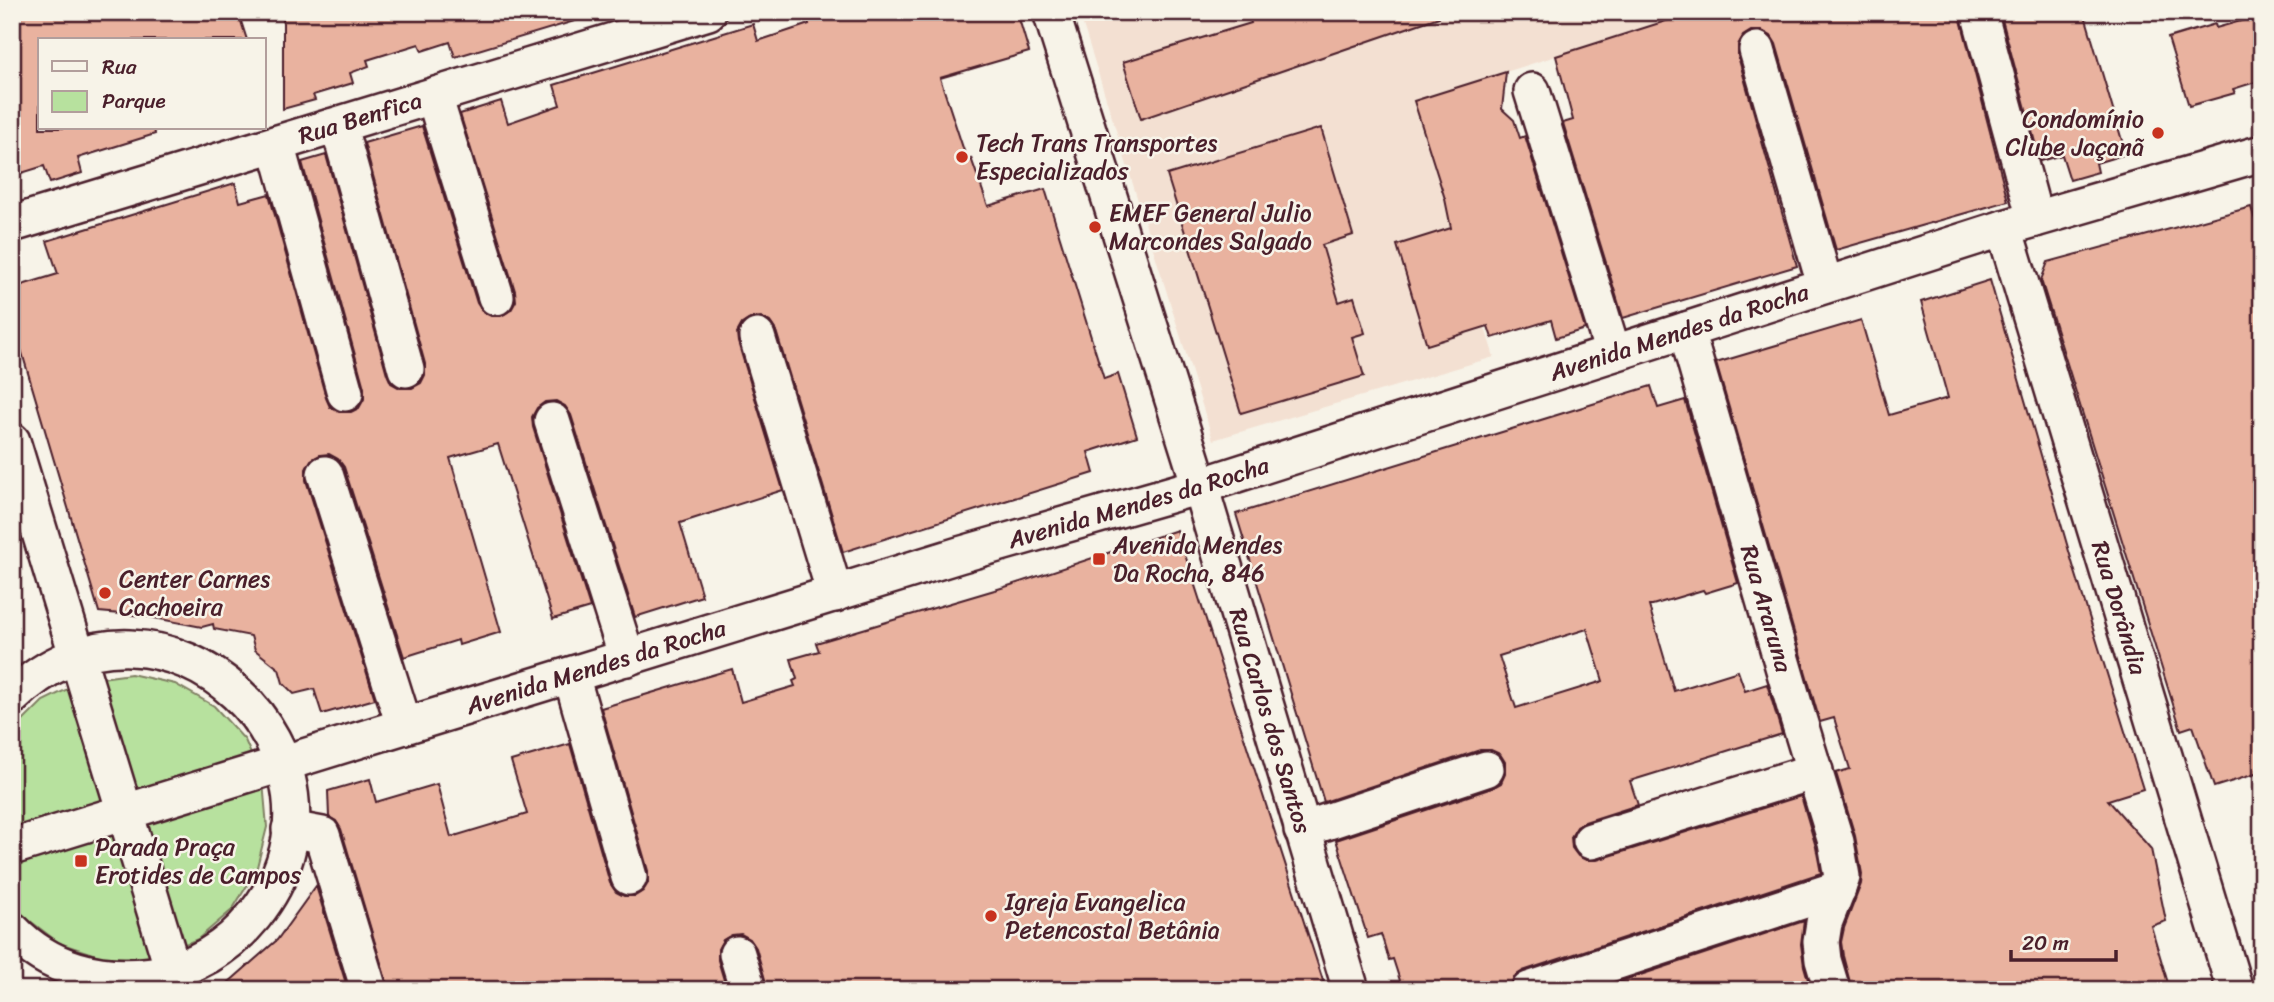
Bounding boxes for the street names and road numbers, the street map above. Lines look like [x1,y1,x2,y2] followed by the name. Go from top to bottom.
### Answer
[293,79,427,157] street label: Rua Benfica
[1543,271,1815,394] street label: Avenida Mendes da Rocha
[1002,444,1275,561] street label: Avenida Mendes da Rocha
[2079,536,2160,681] street label: Rua Dorândia
[1728,540,1805,678] street label: Rua Araruna
[1217,603,1324,839] street label: Rua Carlos dos Santos
[460,607,732,727] street label: Avenida Mendes da Rocha

